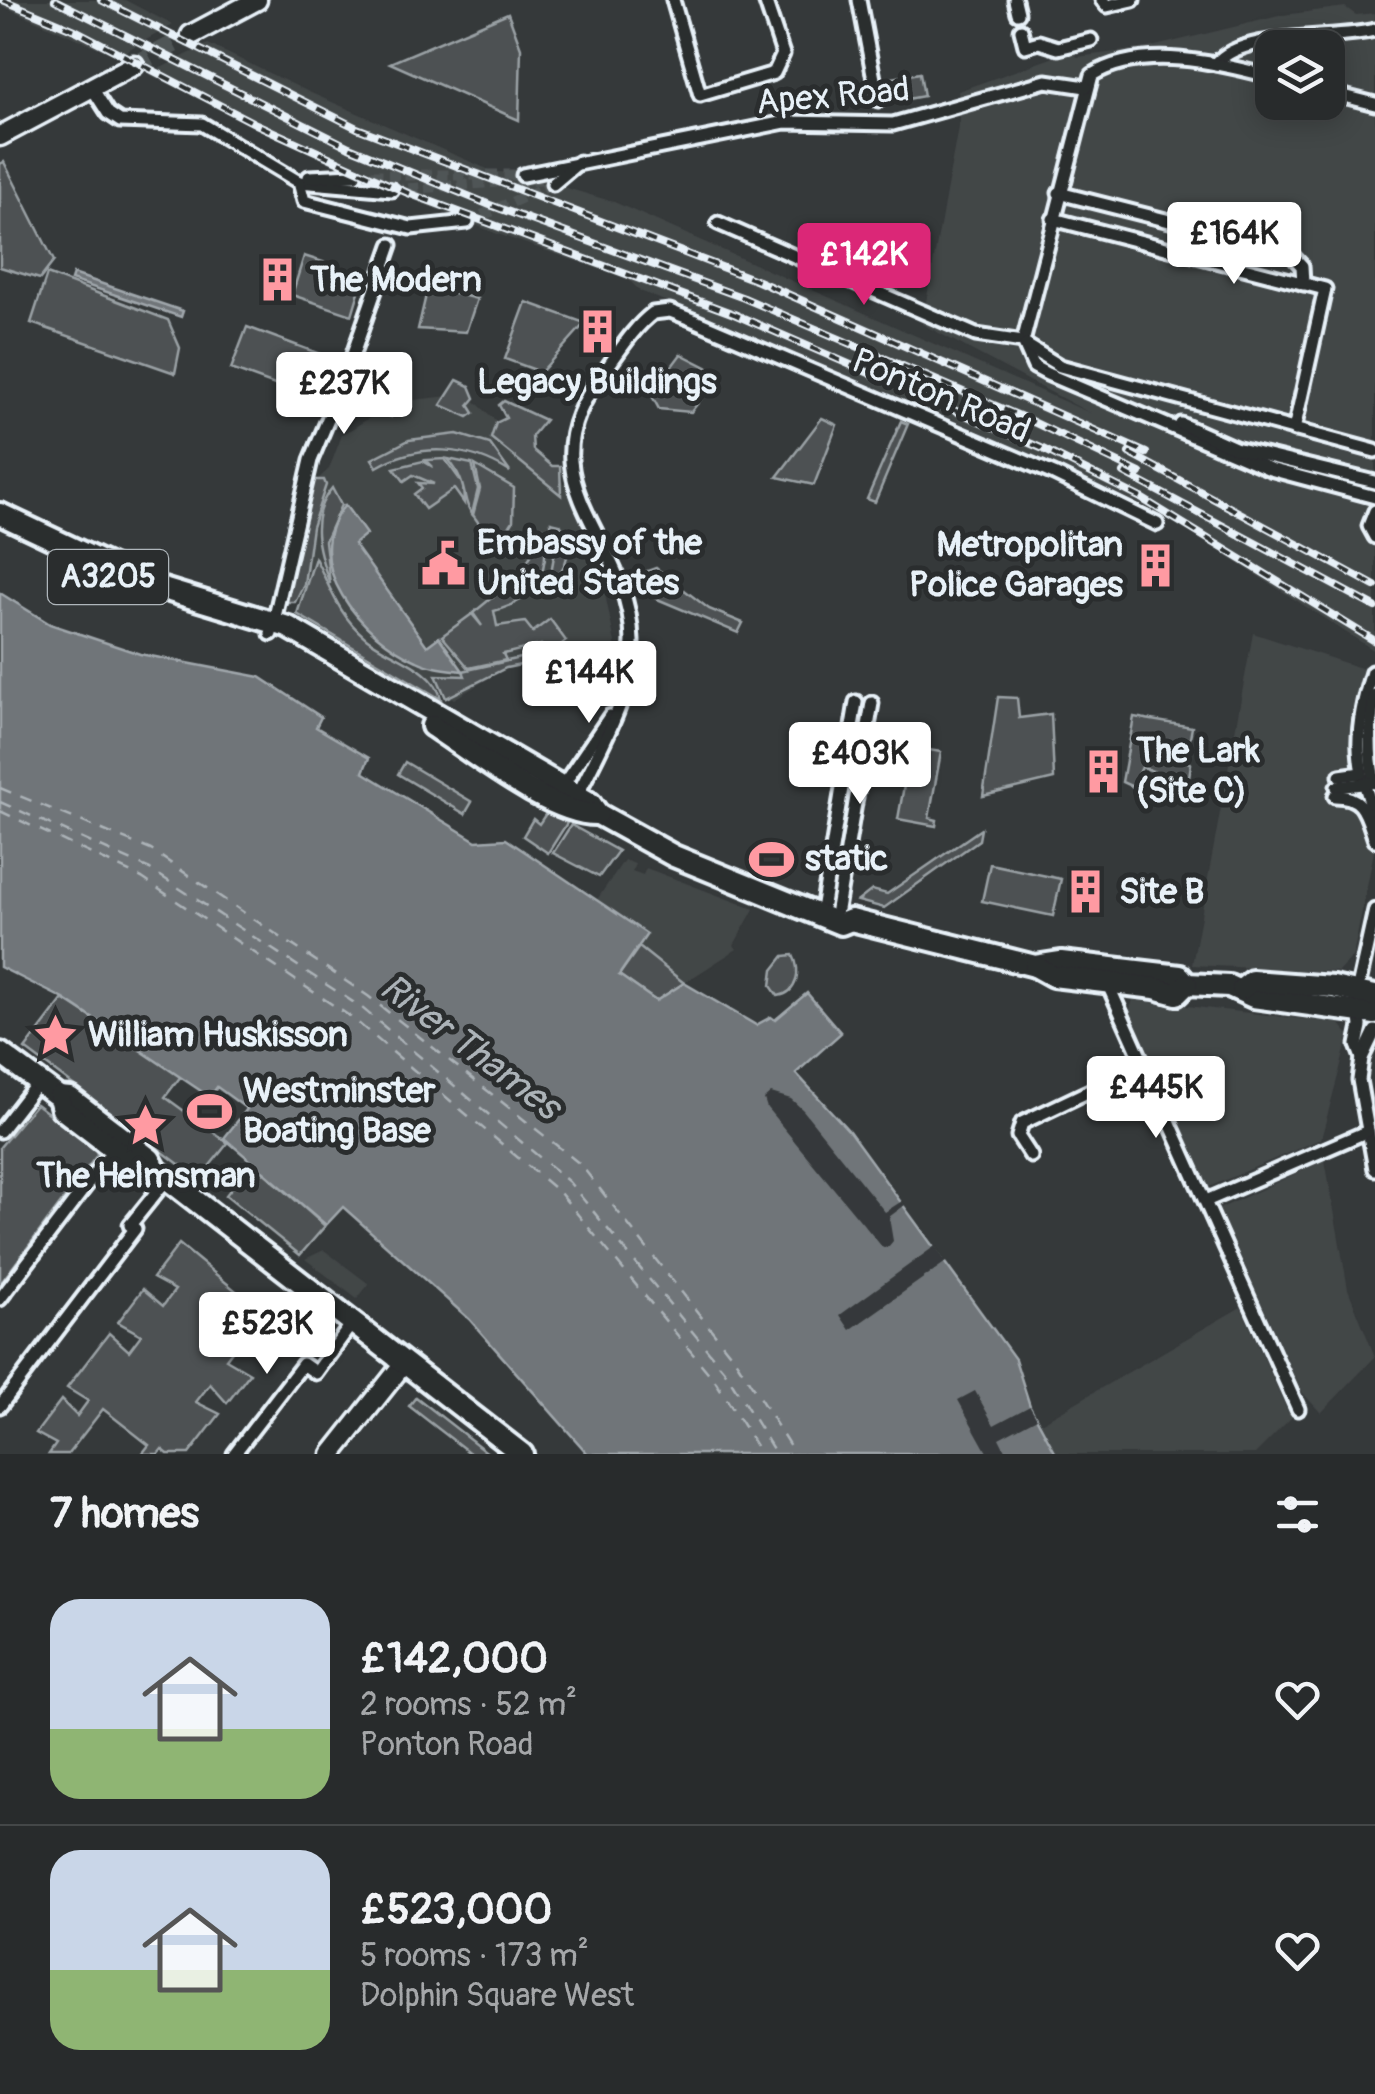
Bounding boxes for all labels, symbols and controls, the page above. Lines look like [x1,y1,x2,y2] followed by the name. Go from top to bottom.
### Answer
[1255,30,1345,120] map controls
[1255,30,1345,120] button: layers
[754,67,912,125] street label: Apex Road
[1164,202,1304,287] pin: £164K
[1189,214,1279,254] text: £164K
[794,223,934,308] pin: £142K
[820,235,908,275] text: £142K
[253,256,301,304] building icon: The Modern
[310,258,482,302] place label: The Modern
[573,308,621,356] building icon: Legacy Buildings
[845,339,1037,453] street label: Ponton Road
[274,352,414,437] pin: £237K
[477,360,717,404] place label: Legacy Buildings
[298,364,390,404] text: £237K
[477,521,703,605] place label: Embassy of the United States
[909,523,1123,607] place label: Metropolitan Police Garages
[420,539,468,587] public building icon: Embassy of the United States
[1132,541,1180,589] building icon: Metropolitan Police Garages
[48,550,168,604] road number: A3205
[519,641,659,726] pin: £144K
[544,653,634,693] text: £144K
[790,722,930,807] pin: £403K
[1136,729,1260,813] place label: The Lark (Site C)
[811,734,909,774] text: £403K
[1079,747,1127,795] building icon: The Lark (Site C)
[748,835,796,883] sports icon: static
[805,837,888,881] place label: static
[1062,868,1110,916] building icon: Site B
[1119,870,1204,914] place label: Site B
[370,964,573,1133] water label: River Thames
[31,1011,79,1059] place icon: William Huskisson
[88,1013,348,1057] place label: William Huskisson
[1086,1056,1226,1141] pin: £445K
[1109,1068,1203,1108] text: £445K
[243,1069,436,1153] place label: Westminster Boating Base
[186,1087,234,1135] sports icon: Westminster Boating Base
[122,1102,170,1150] place icon: The Helmsman
[36,1154,256,1198] place label: The Helmsman
[197,1292,337,1377] pin: £523K
[221,1304,313,1344] text: £523K
[1270,1487,1325,1542] icon: filters
[50,1488,199,1540] text: 7 homes
[360,1633,548,1685] text: £142,000
[130,1639,250,1759] icon: home
[1270,1672,1325,1727] icon: heart
[360,1685,577,1725] text: 2 rooms · 52 m²
[360,1725,533,1765] text: Ponton Road
[360,1884,552,1936] text: £523,000
[130,1890,250,2010] icon: home
[1270,1923,1325,1978] icon: heart
[360,1936,589,1976] text: 5 rooms · 173 m²
[360,1976,634,2016] text: Dolphin Square West

